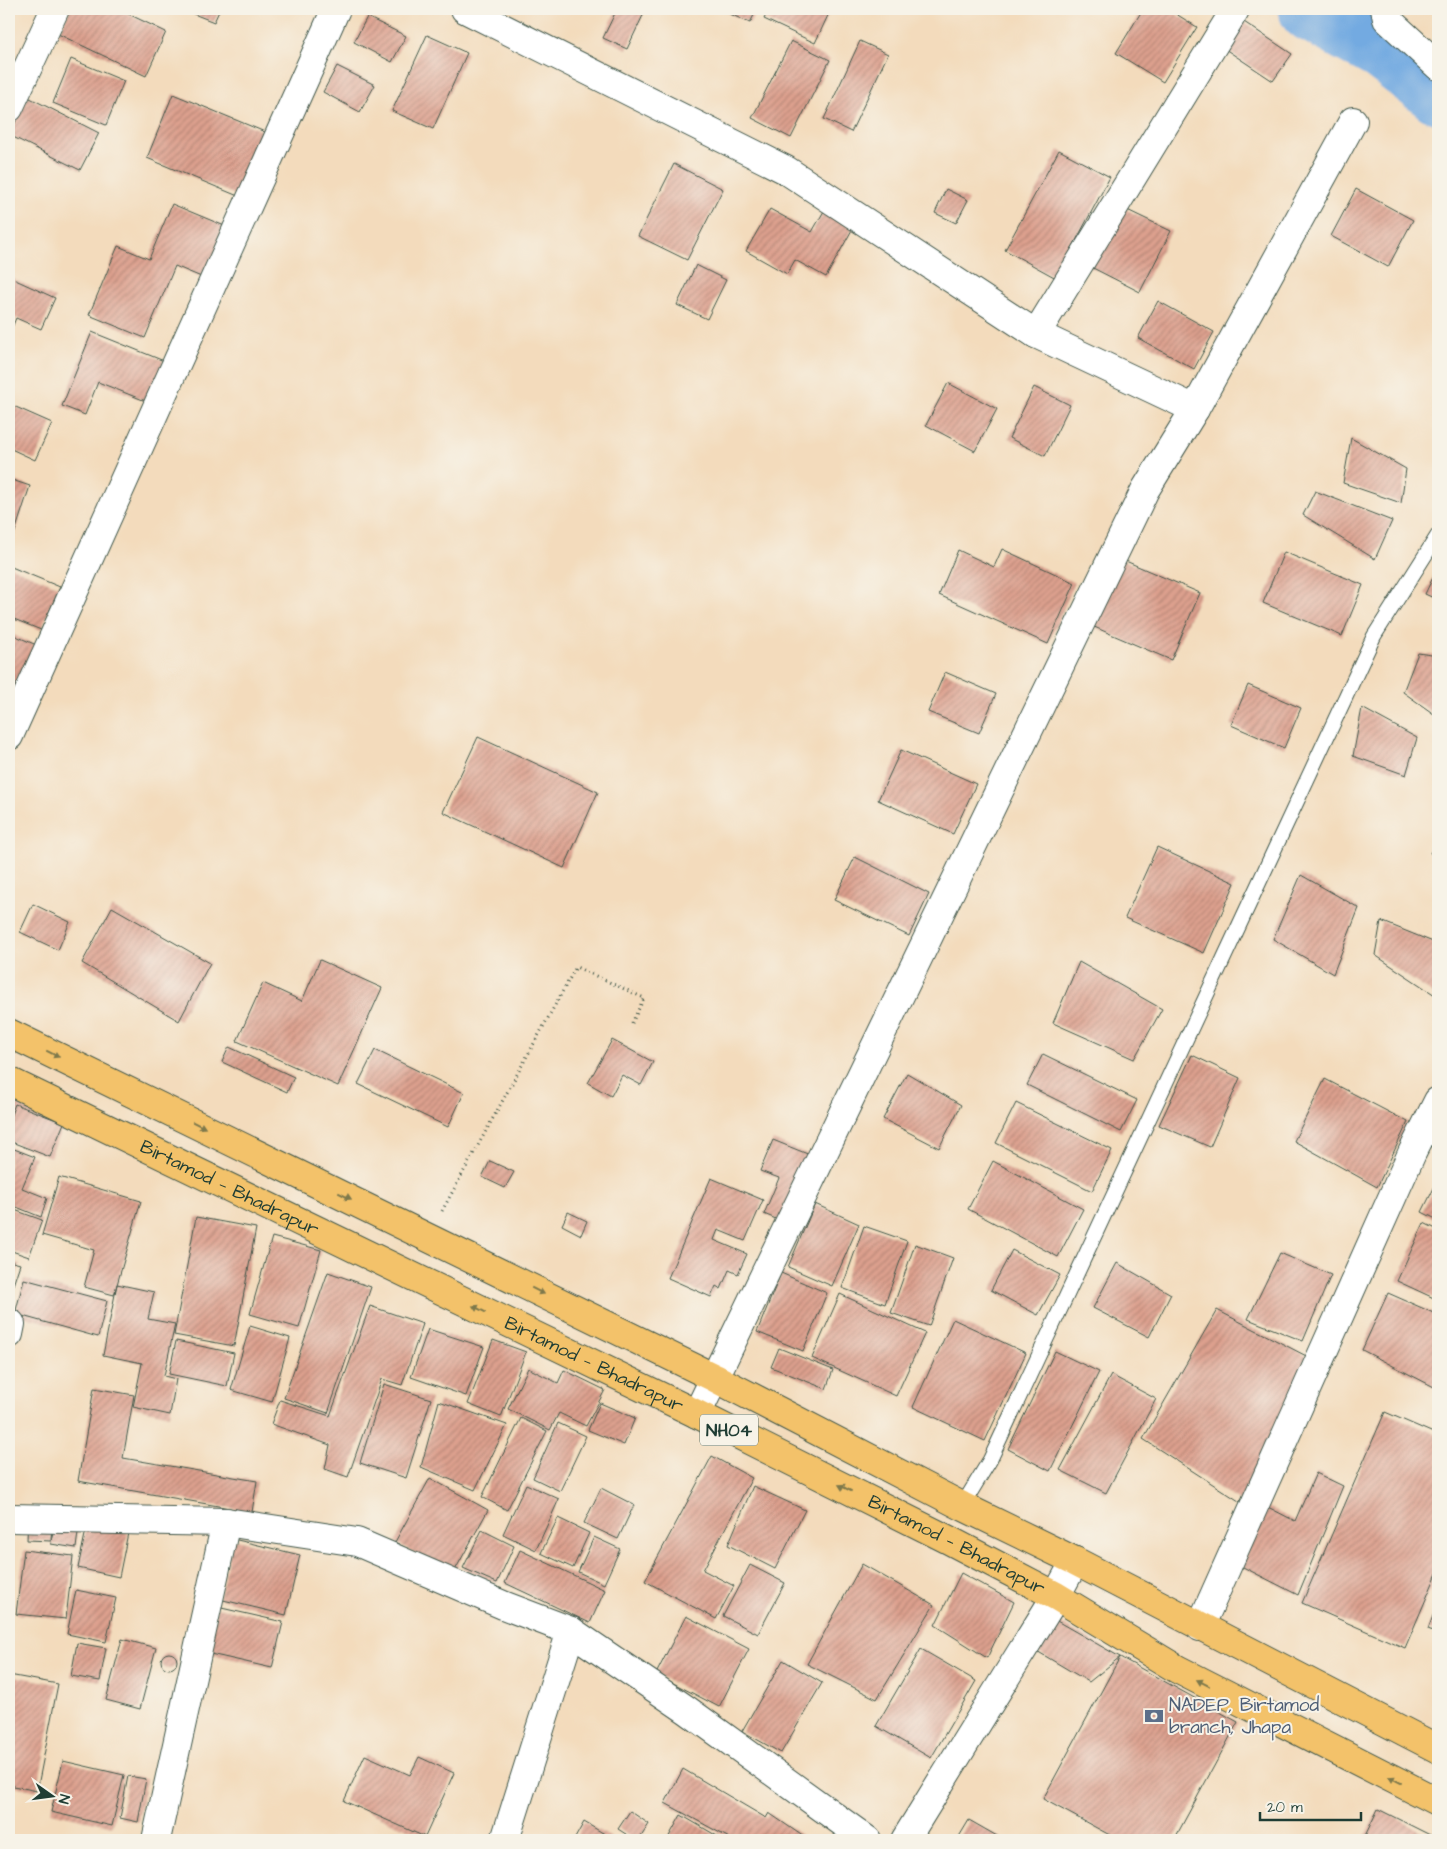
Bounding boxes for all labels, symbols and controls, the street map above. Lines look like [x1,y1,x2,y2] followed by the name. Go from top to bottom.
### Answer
[45,1050,60,1058] one-way arrow
[192,1121,206,1129] one-way arrow
[136,1133,324,1243] street label: Birtamod — Bhadrapur
[338,1192,352,1200] one-way arrow
[531,1287,545,1295] one-way arrow
[472,1305,486,1313] one-way arrow
[500,1309,689,1419] street label: Birtamod — Bhadrapur
[700,1414,758,1446] road number: NH04
[838,1484,852,1492] one-way arrow
[863,1488,1050,1602] street label: Birtamod — Bhadrapur
[1196,1679,1210,1687] one-way arrow
[1169,1692,1319,1741] place label: NADEP, Birtamod branch, Jhapa
[1143,1705,1165,1727] bank icon: NADEP, Birtamod branch, Jhapa
[28,1772,78,1822] north arrow
[1388,1776,1402,1784] one-way arrow
[1260,1789,1361,1821] scale bar
[53,1792,74,1806] text: N
[1267,1797,1303,1818] text: 20 m

